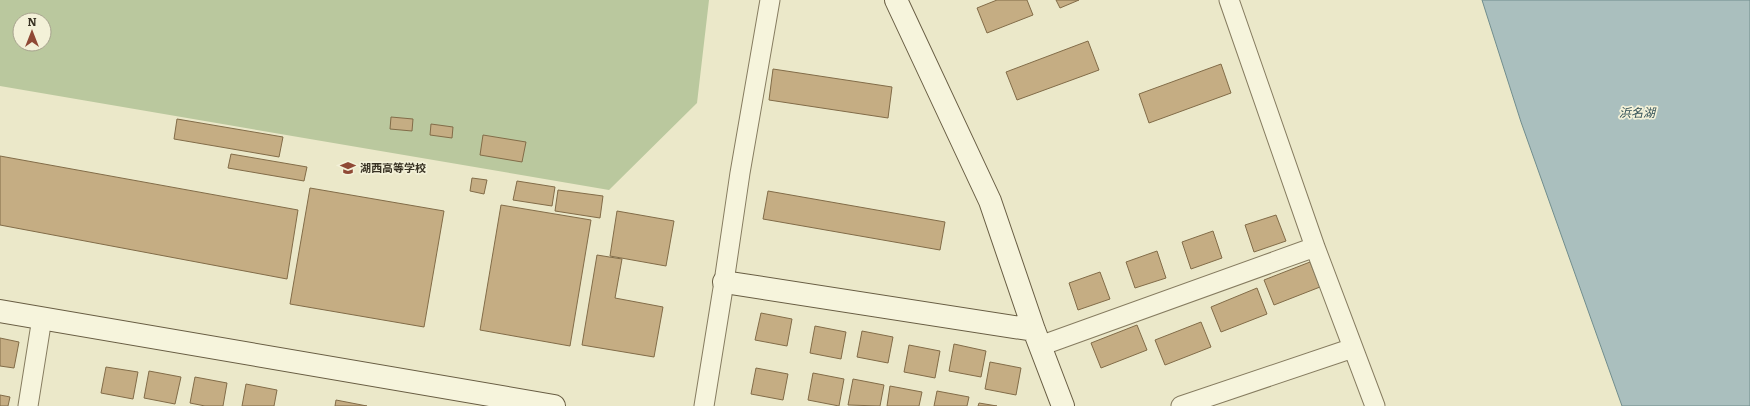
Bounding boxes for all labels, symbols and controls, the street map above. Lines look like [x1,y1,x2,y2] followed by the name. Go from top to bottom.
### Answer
[12,12,52,52] north arrow
[27,13,37,29] text: N
[1619,103,1657,121] water label: 浜名湖
[339,159,357,177] school or university icon: 湖西高等学校
[360,159,426,175] place label: 湖西高等学校

